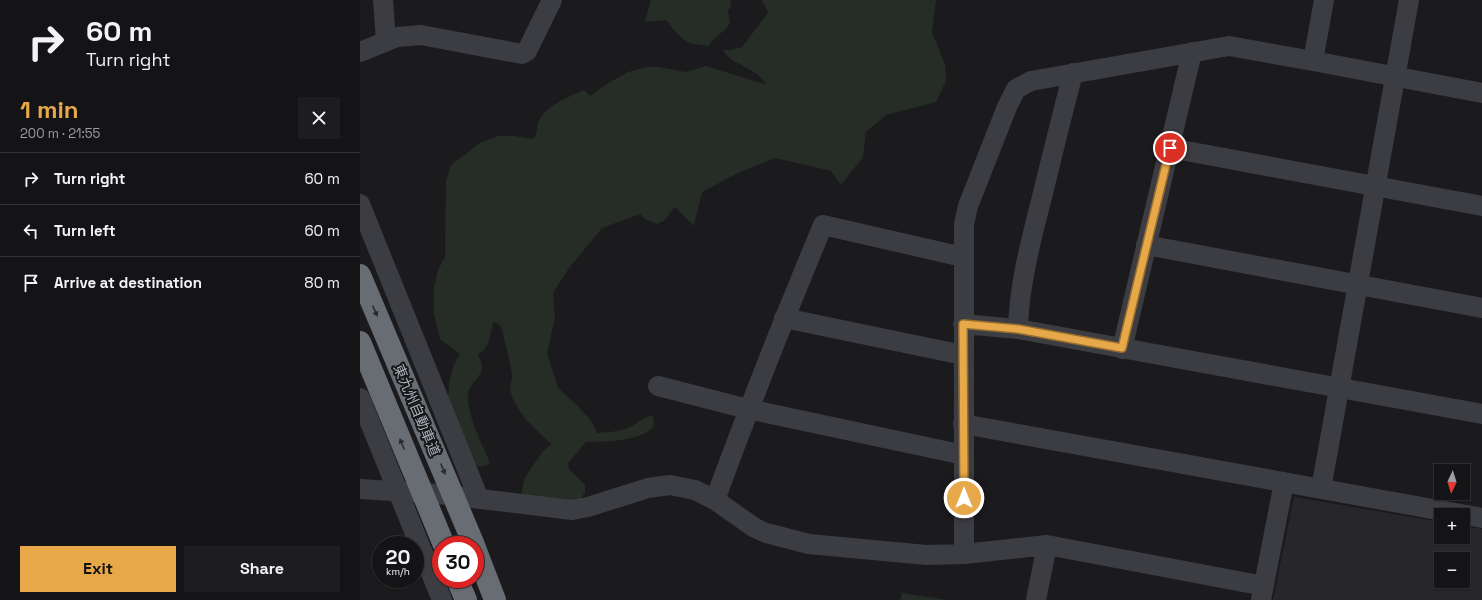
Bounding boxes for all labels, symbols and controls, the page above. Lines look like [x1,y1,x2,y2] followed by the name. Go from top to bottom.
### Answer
[86,13,152,49] text: 60 m
[20,16,72,68] icon: right
[86,48,170,71] text: Turn right
[20,94,79,125] text: 1 min
[298,97,340,139] button: close
[20,125,100,142] text: 200 m · 21:55
[1153,131,1187,165] pin
[1159,137,1181,159] icon: arrive
[20,168,42,190] icon: right
[54,169,125,188] text: Turn right
[304,169,340,188] text: 60 m
[20,220,42,242] icon: left
[54,221,116,240] text: Turn left
[304,221,340,240] text: 60 m
[20,272,42,294] icon: arrive
[54,273,202,292] text: Arrive at destination
[304,273,340,292] text: 80 m
[373,306,379,318] one-way arrow
[390,361,444,459] street label: 東九州自動車道
[399,438,405,450] one-way arrow
[440,464,446,476] one-way arrow
[1434,464,1470,500] north arrow
[1434,464,1470,588] map controls
[943,477,985,519] position arrow
[1434,508,1470,544] button: +
[432,536,484,588] speed limit sign: 30
[386,544,410,570] text: 20
[20,546,176,592] button: Exit
[184,546,340,592] button: Share
[1434,552,1470,588] button: −
[386,565,410,578] text: km/h

